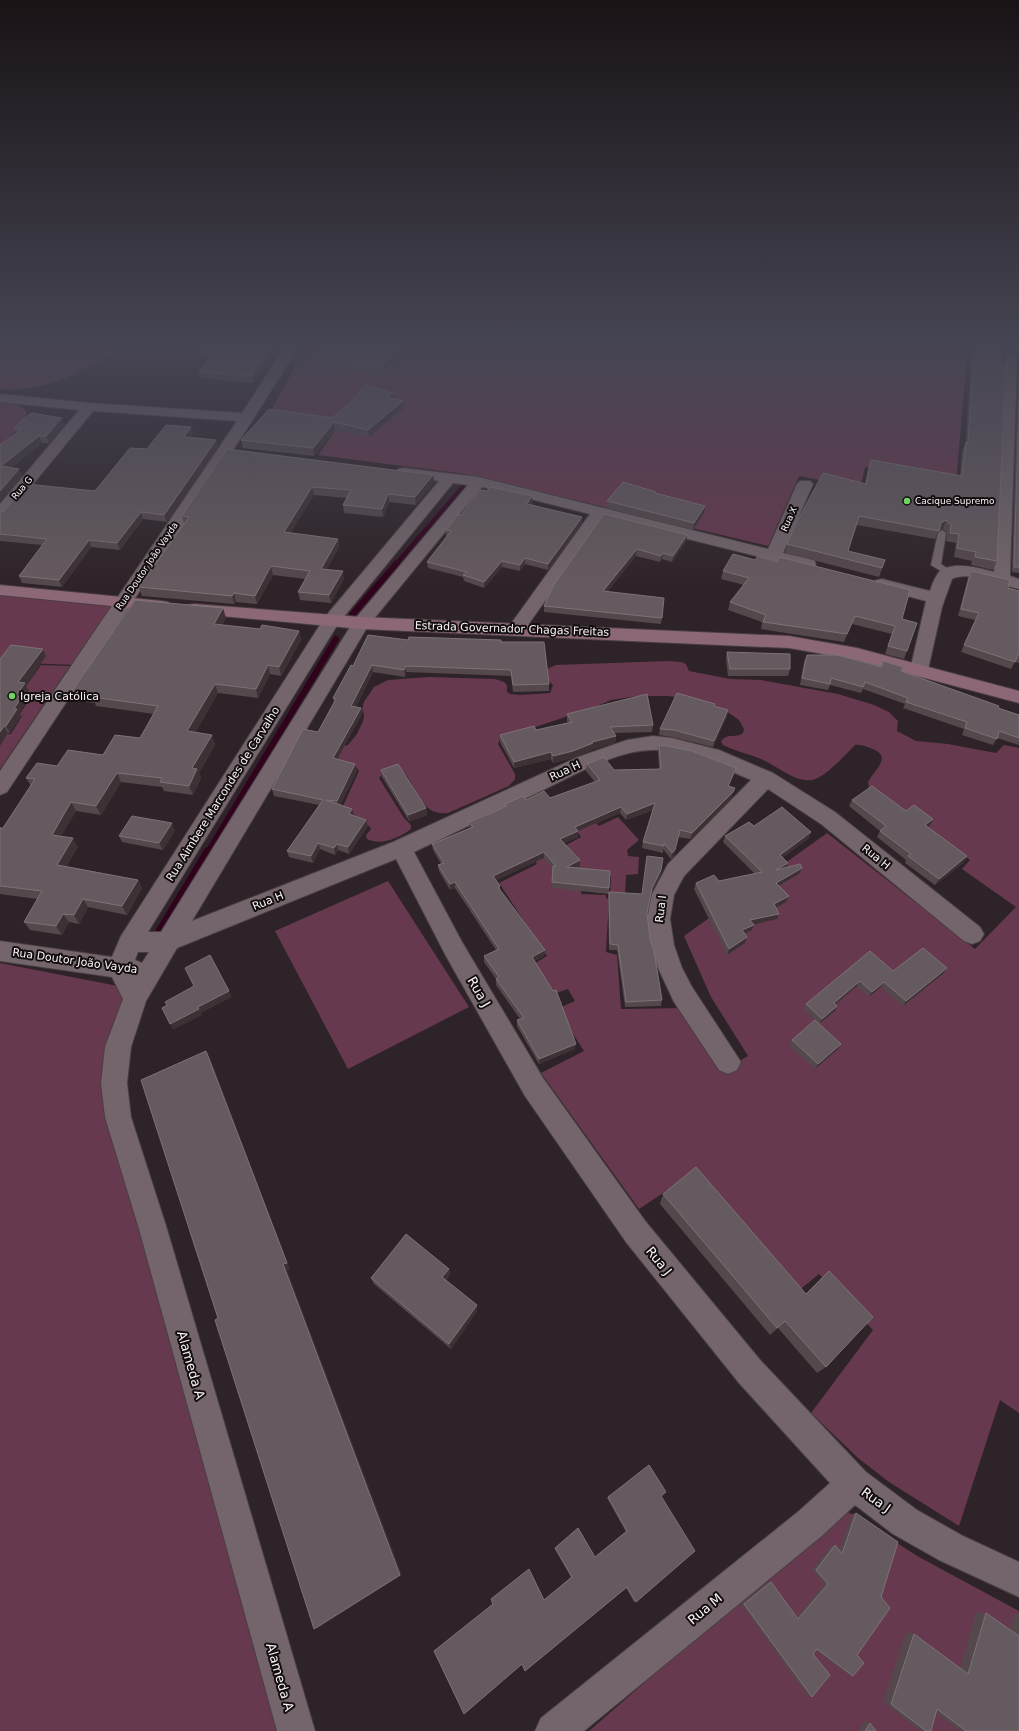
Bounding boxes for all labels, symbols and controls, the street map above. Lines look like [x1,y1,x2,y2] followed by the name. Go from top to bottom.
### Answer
[10,474,34,502] street label: Rua G
[902,496,912,506] marker: Cacique Supremo
[915,496,995,506] place label: Cacique Supremo
[779,505,799,533] street label: Rua X
[114,520,180,612] street label: Rua Doutor João Vayda
[415,619,610,639] street label: Estrada Governador Chagas Freitas
[20,690,99,703] place label: Igreja Católica
[7,691,17,701] marker: Igreja Católica
[164,704,283,884] street label: Rua Aimbere Marcondes de Carvalho
[547,758,583,784] street label: Rua H
[859,842,893,872] street label: Rua H
[250,889,286,913] street label: Rua H
[653,895,669,923] street label: Rua I
[12,946,138,976] street label: Rua Doutor João Vayda
[464,974,494,1010] street label: Rua J
[643,1244,675,1278] street label: Rua J
[174,1329,208,1401] street label: Alameda A
[858,1484,894,1516] street label: Rua J
[685,1590,725,1628] street label: Rua M
[263,1641,297,1713] street label: Alameda A

